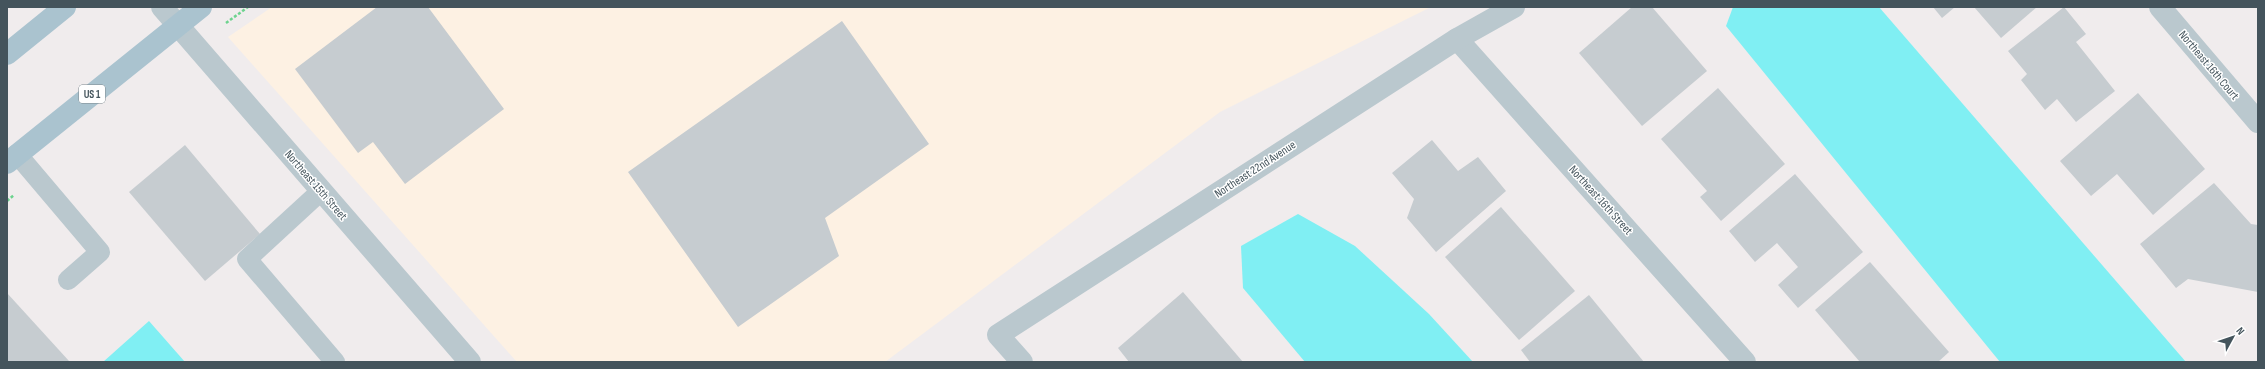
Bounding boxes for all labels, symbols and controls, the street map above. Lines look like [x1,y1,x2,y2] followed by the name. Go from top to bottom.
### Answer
[2175,28,2242,103] street label: Northeast 16th Court
[79,85,105,103] road number: US 1
[1212,137,1299,201] street label: Northeast 22nd Avenue
[281,147,350,224] street label: Northeast 15th Street
[1566,163,1636,238] street label: Northeast 16th Street
[2213,317,2253,357] north arrow
[2233,324,2247,337] text: N

